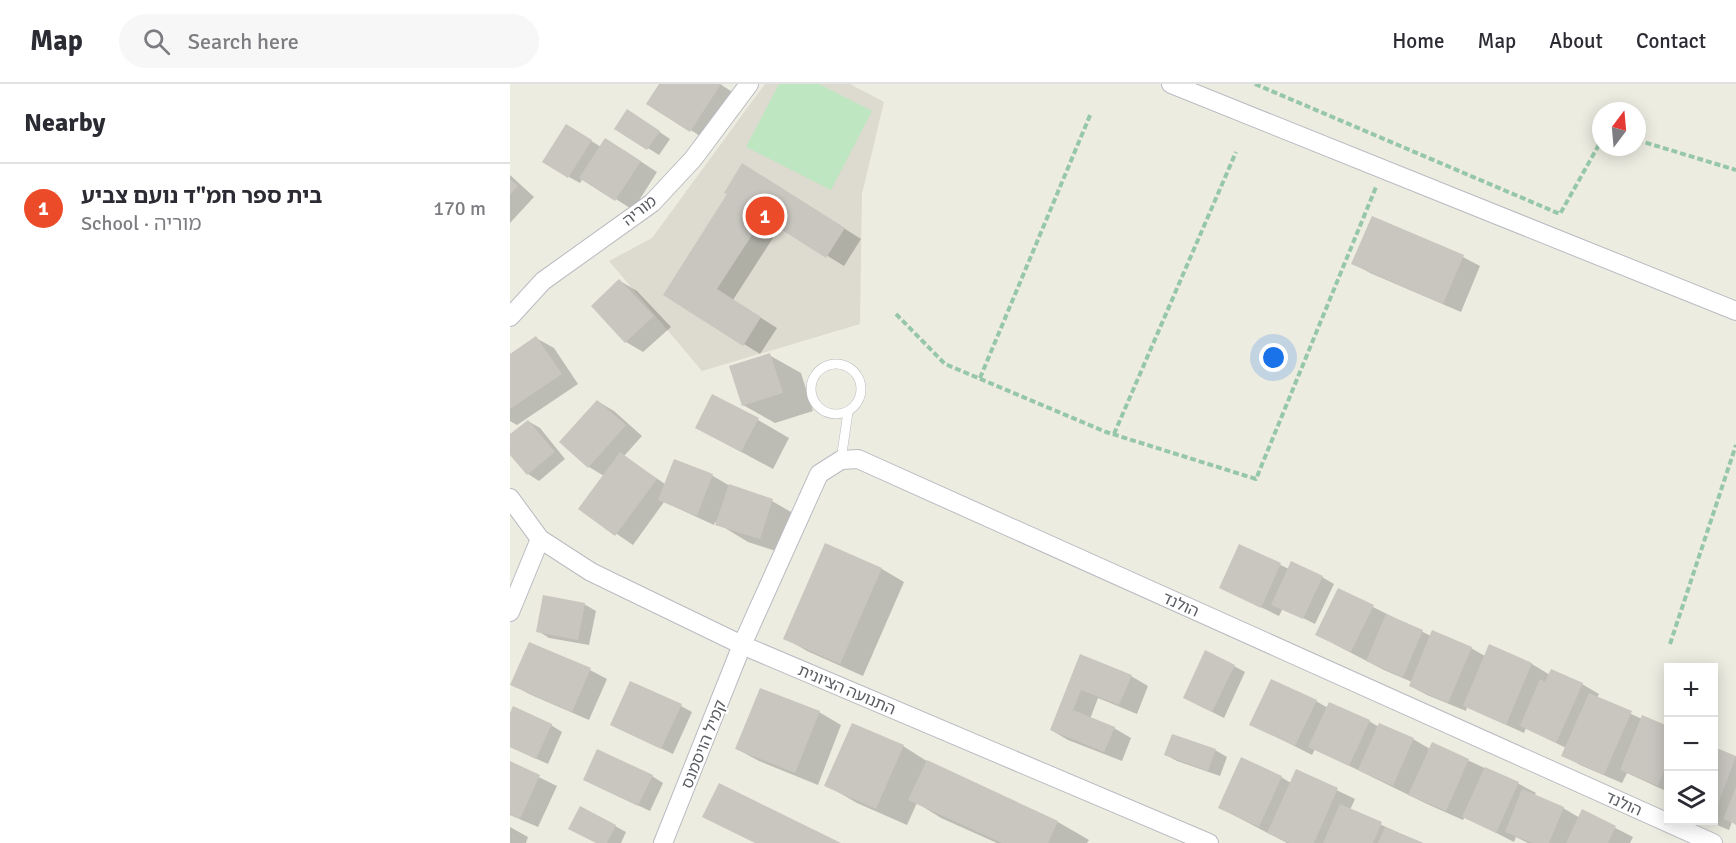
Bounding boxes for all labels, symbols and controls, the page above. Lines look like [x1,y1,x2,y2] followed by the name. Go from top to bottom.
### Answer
[119,14,539,68] search box
[30,24,83,58] text: Map
[140,25,173,58] icon: search
[188,28,299,55] text: Search here
[1392,28,1445,54] text: Home
[1478,28,1516,54] text: Map
[1549,28,1603,54] text: About
[1636,28,1706,54] text: Contact
[1592,102,1646,156] north arrow
[24,107,105,139] text: Nearby
[81,182,322,209] text: בית ספר חמ"ד נועם צביע
[618,191,661,230] street label: מוריה
[746,194,784,238] pin: 1
[38,196,49,221] text: 1
[433,196,486,221] text: 170 m
[81,211,202,236] text: School · מוריה
[1259,343,1288,372] your location
[1159,588,1202,622] street label: הולנד
[795,660,899,719] street label: התנועה הציונית
[1664,663,1718,825] map controls
[1664,663,1718,717] button: +
[677,697,731,792] street label: קמיל הויסמנס
[1664,717,1718,771] button: −
[1664,771,1718,825] button: layers
[1602,787,1645,821] street label: הולנד

